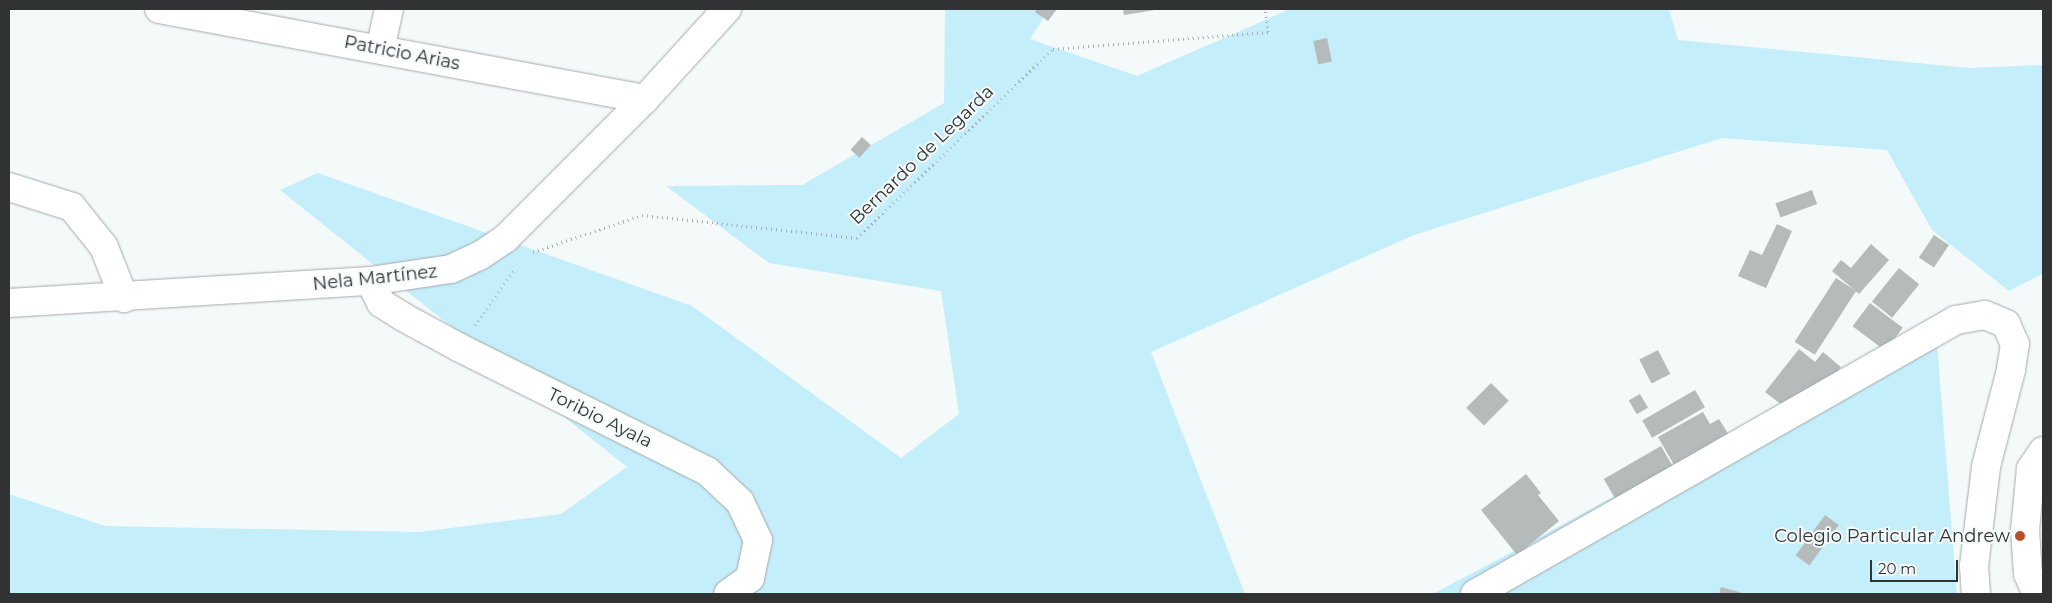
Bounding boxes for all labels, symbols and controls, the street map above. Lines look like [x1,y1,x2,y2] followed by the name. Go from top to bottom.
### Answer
[342,31,462,75] street label: Patricio Arias
[846,81,998,229] street label: Bernardo de Legarda
[312,261,438,295] street label: Nela Martínez
[544,383,656,453] street label: Toribio Ayala
[1774,525,2010,547] place label: Colegio Particular Andrew
[2014,530,2026,542] marker: Colegio Particular Andrew
[1872,550,1960,582] scale bar
[1878,559,1916,578] text: 20 m

